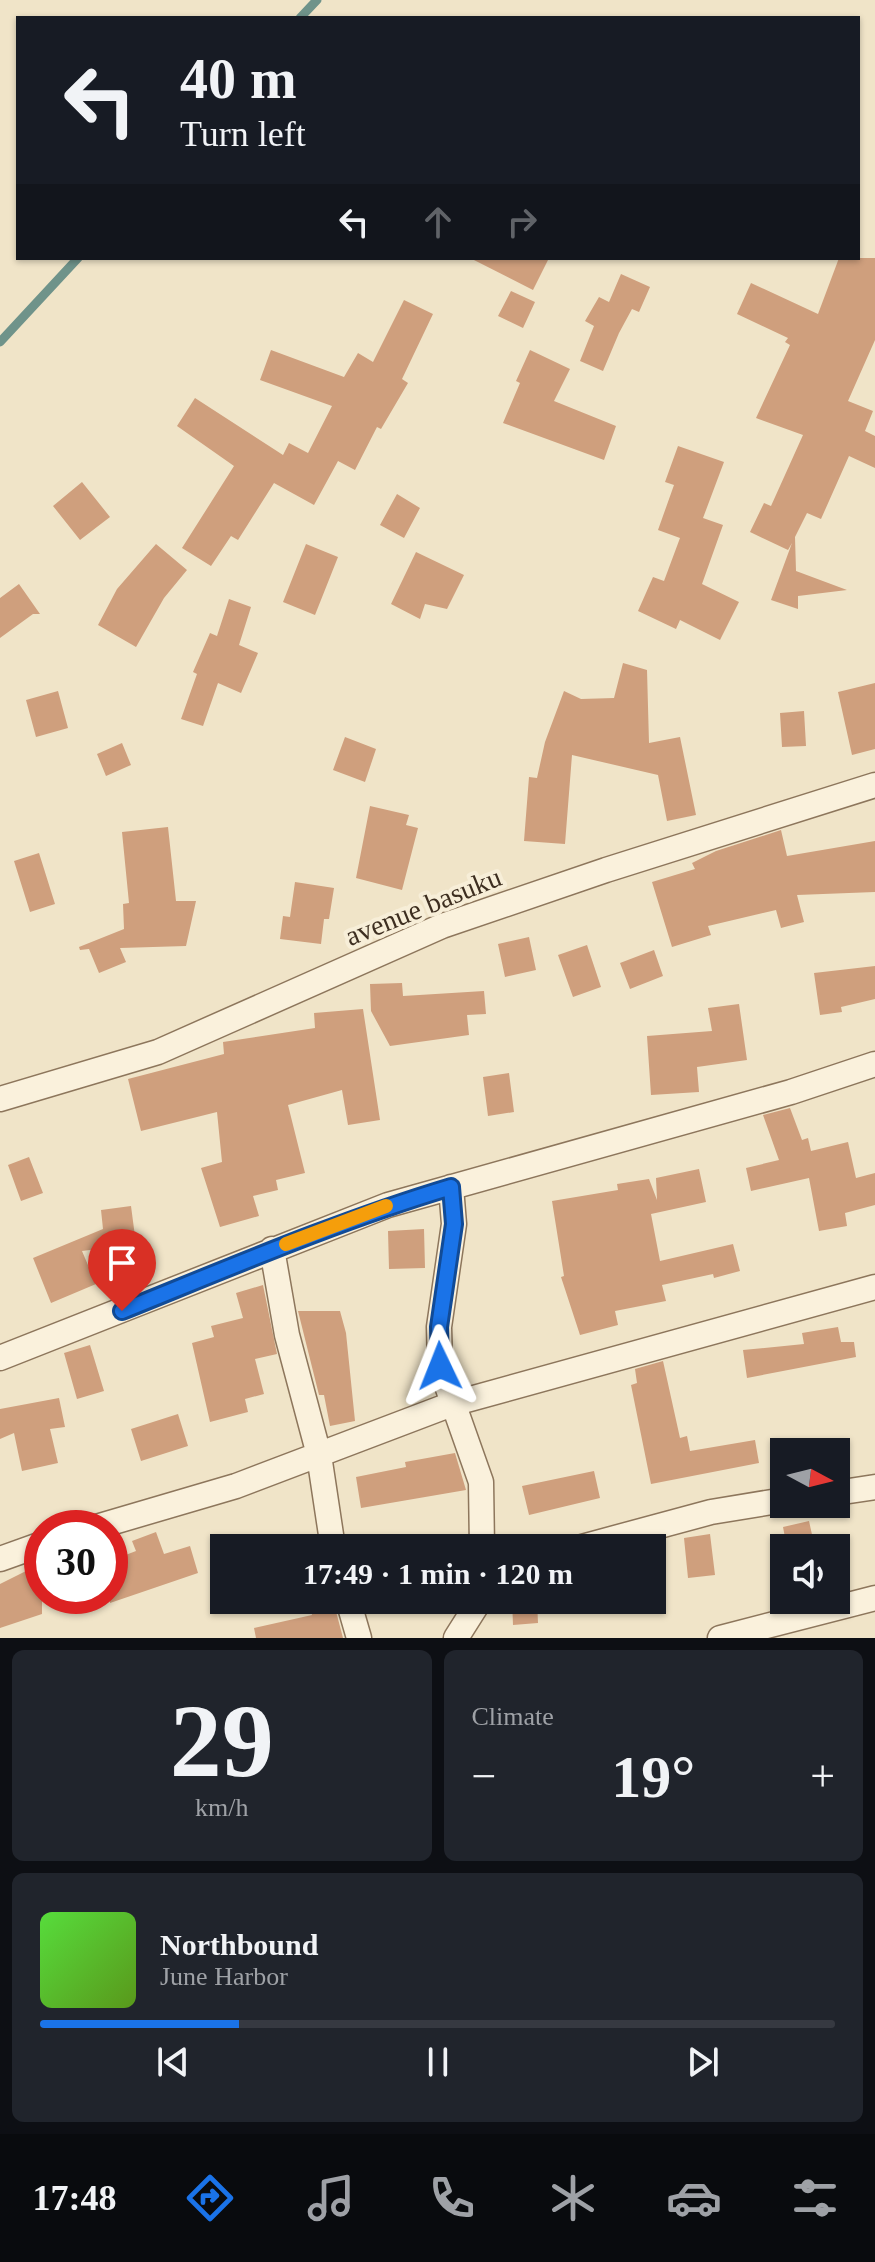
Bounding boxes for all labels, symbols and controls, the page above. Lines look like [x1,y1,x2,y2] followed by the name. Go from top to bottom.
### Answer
[48,48,152,152] icon: left
[180,48,297,110] text: 40 m
[180,114,306,154] text: Turn left
[332,200,376,244] icon: left
[416,200,460,244] icon: ahead
[500,200,544,244] icon: right
[341,861,506,952] street label: avenue basuku
[88,1229,156,1311] pin
[100,1241,144,1285] icon: arrive
[398,1324,482,1408] position arrow
[770,1438,850,1518] north arrow
[770,1438,850,1614] map controls
[24,1510,128,1614] speed limit sign: 30
[770,1534,850,1614] button: sound
[303,1557,573,1590] text: 17:49 · 1 min · 120 m
[170,1683,274,1798] text: 29
[472,1702,554,1731] text: Climate
[611,1744,695,1810] text: 19°
[472,1752,496,1801] text: −
[810,1752,835,1801] text: +
[195,1793,248,1822] text: km/h
[160,1928,318,1961] text: Northbound
[160,1962,288,1991] text: June Harbor
[151,2040,195,2084] icon: previous
[416,2040,460,2084] icon: pause
[681,2040,725,2084] icon: next
[182,2170,238,2226] icon: directions
[303,2170,359,2226] icon: music
[424,2170,480,2226] icon: phone
[545,2170,601,2226] icon: climate
[666,2170,722,2226] icon: car
[787,2170,843,2226] icon: filters
[33,2178,117,2218] text: 17:48

